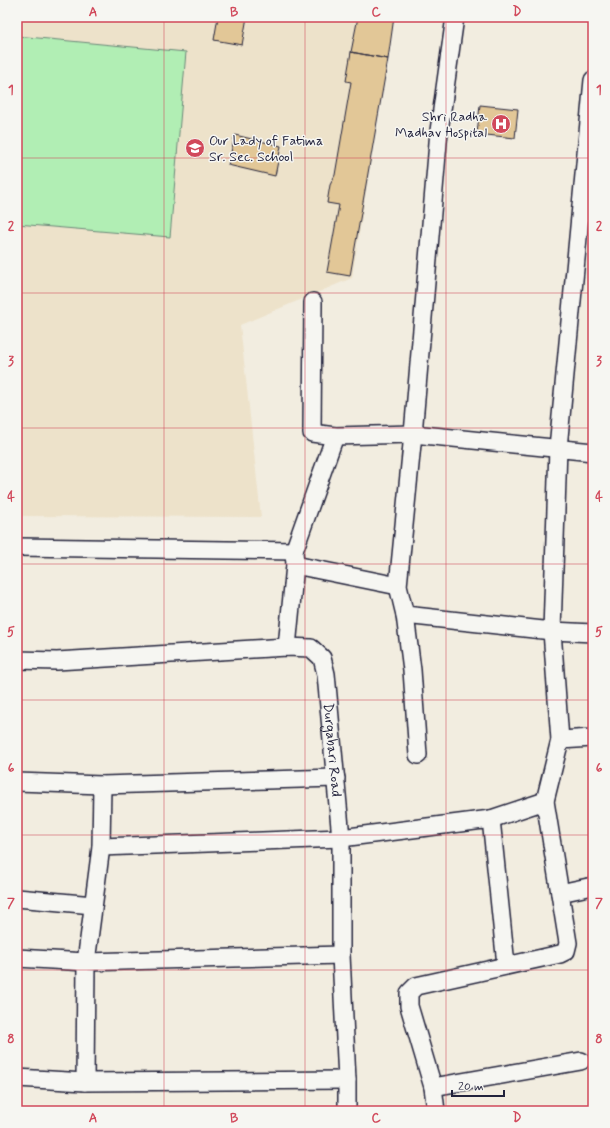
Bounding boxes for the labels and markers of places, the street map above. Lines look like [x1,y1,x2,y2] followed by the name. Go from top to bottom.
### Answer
[395,108,488,142] place label: Shri Radha Madhav Hospital
[490,113,512,135] hospital icon: Shri Radha Madhav Hospital
[209,132,323,166] place label: Our Lady of Fatima Sr. Sec. School
[184,137,206,159] school or university icon: Our Lady of Fatima Sr. Sec. School

